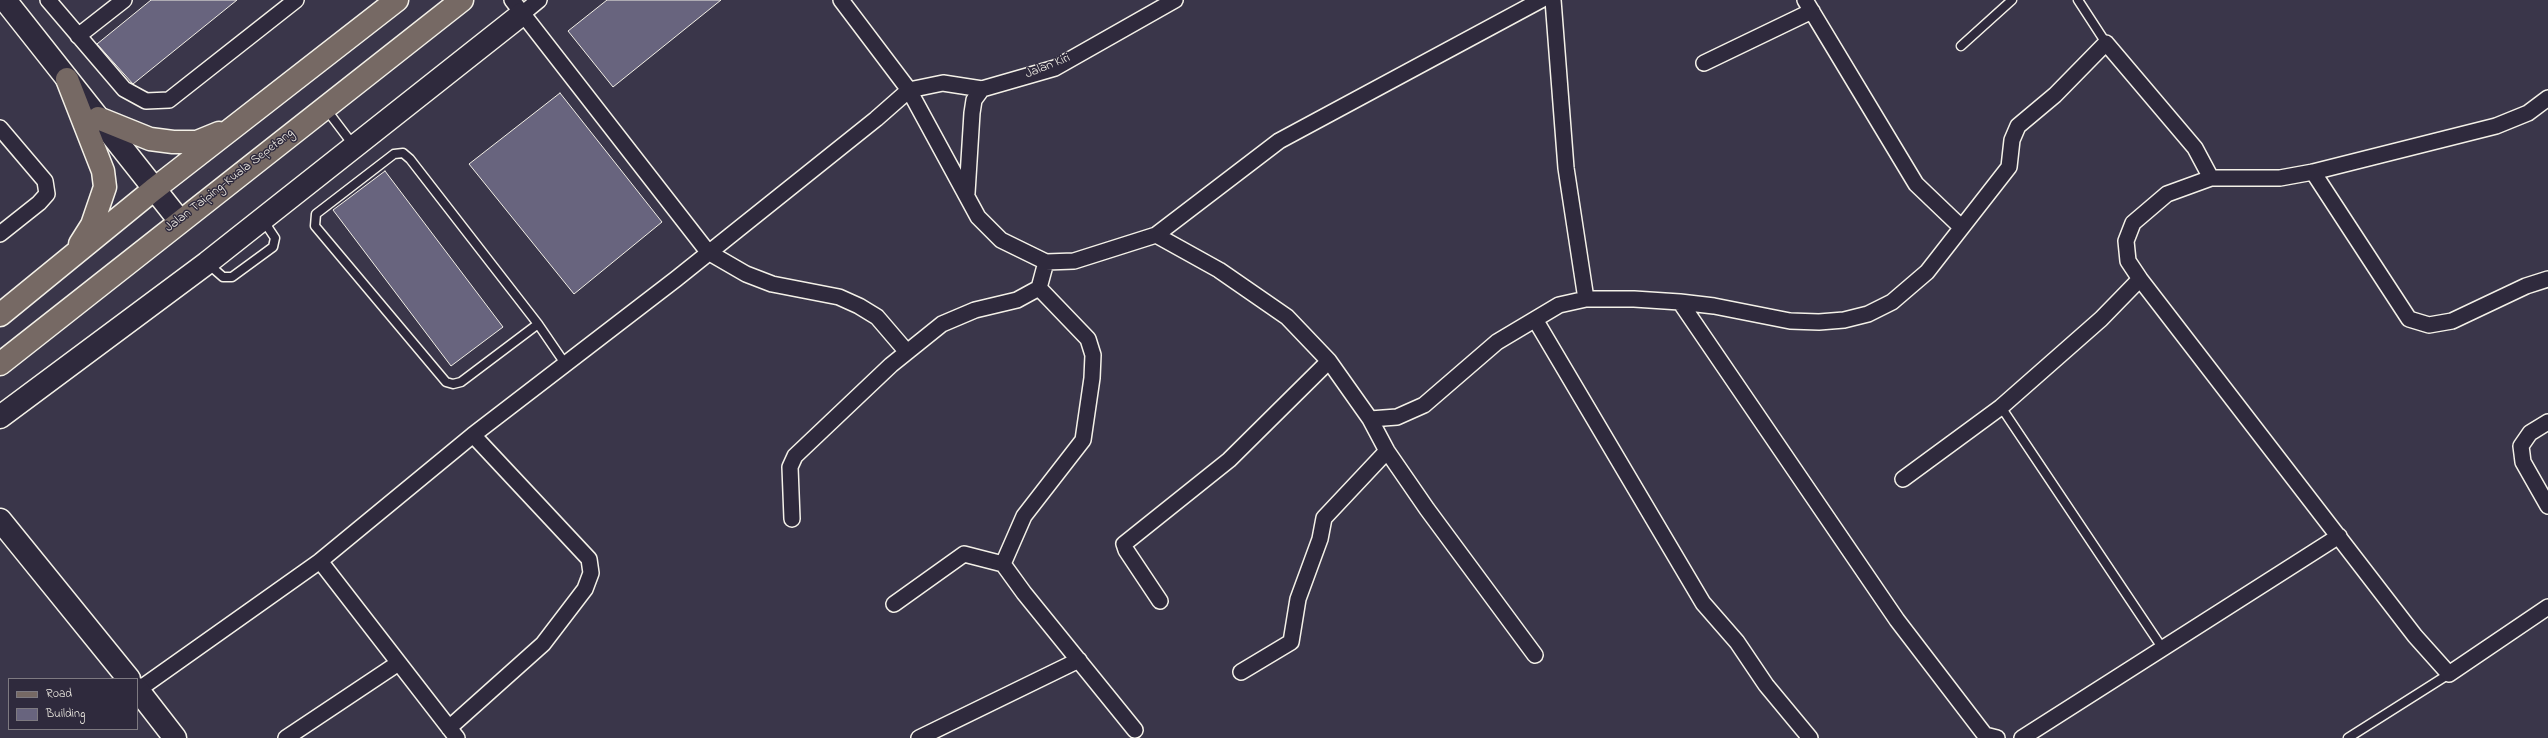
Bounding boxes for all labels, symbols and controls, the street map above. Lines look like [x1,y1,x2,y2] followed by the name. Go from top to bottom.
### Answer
[1023,51,1073,83] street label: Jalan Kiri
[162,126,298,236] street label: Jalan Taiping-Kuala Sepetang
[8,678,138,730] legend
[46,685,72,703] text: Road
[46,705,85,723] text: Building

